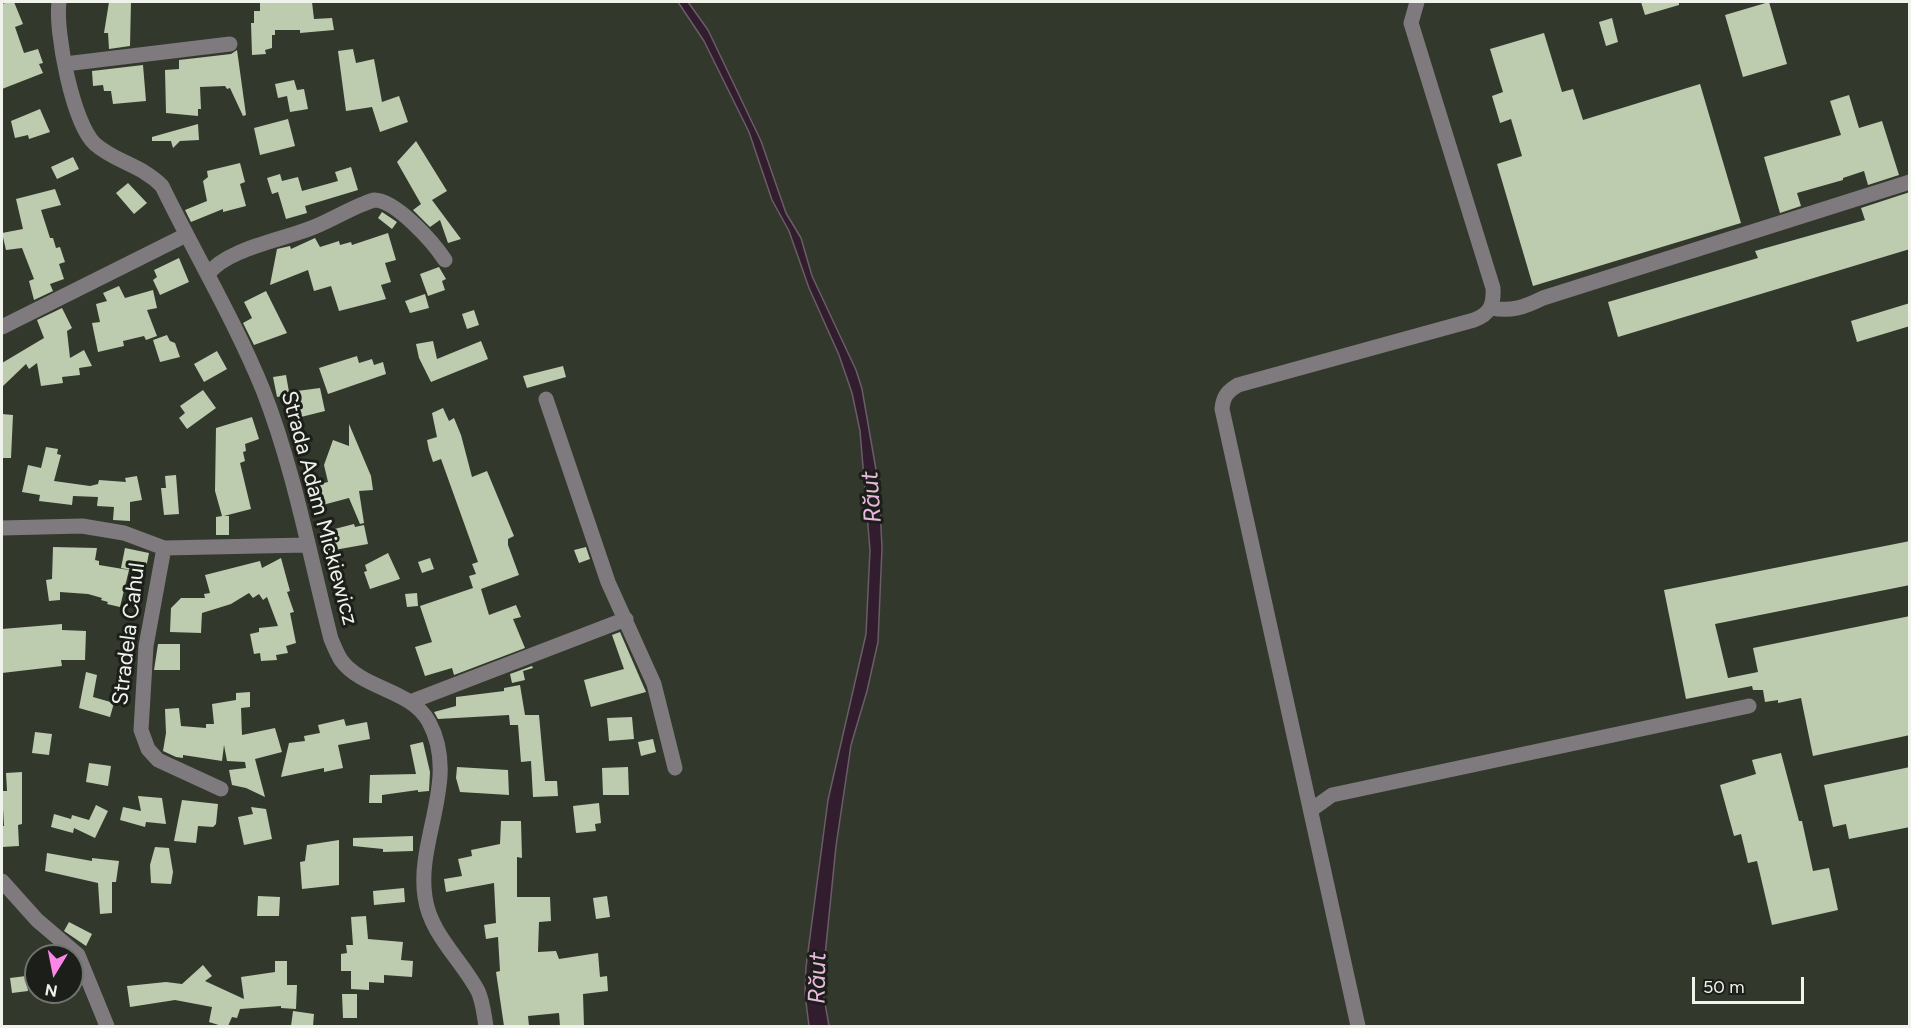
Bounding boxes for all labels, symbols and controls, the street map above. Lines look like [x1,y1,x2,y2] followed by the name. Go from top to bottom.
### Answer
[275,388,363,628] street label: Strada Adam Mickiewicz
[856,470,888,524] water label: Răut
[107,561,151,707] street label: Stradela Cahul
[24,944,84,1004] north arrow
[803,952,833,1004] water label: Răut
[1695,965,1808,1003] scale bar
[1703,976,1745,998] text: 50 m
[43,980,59,1001] text: N

